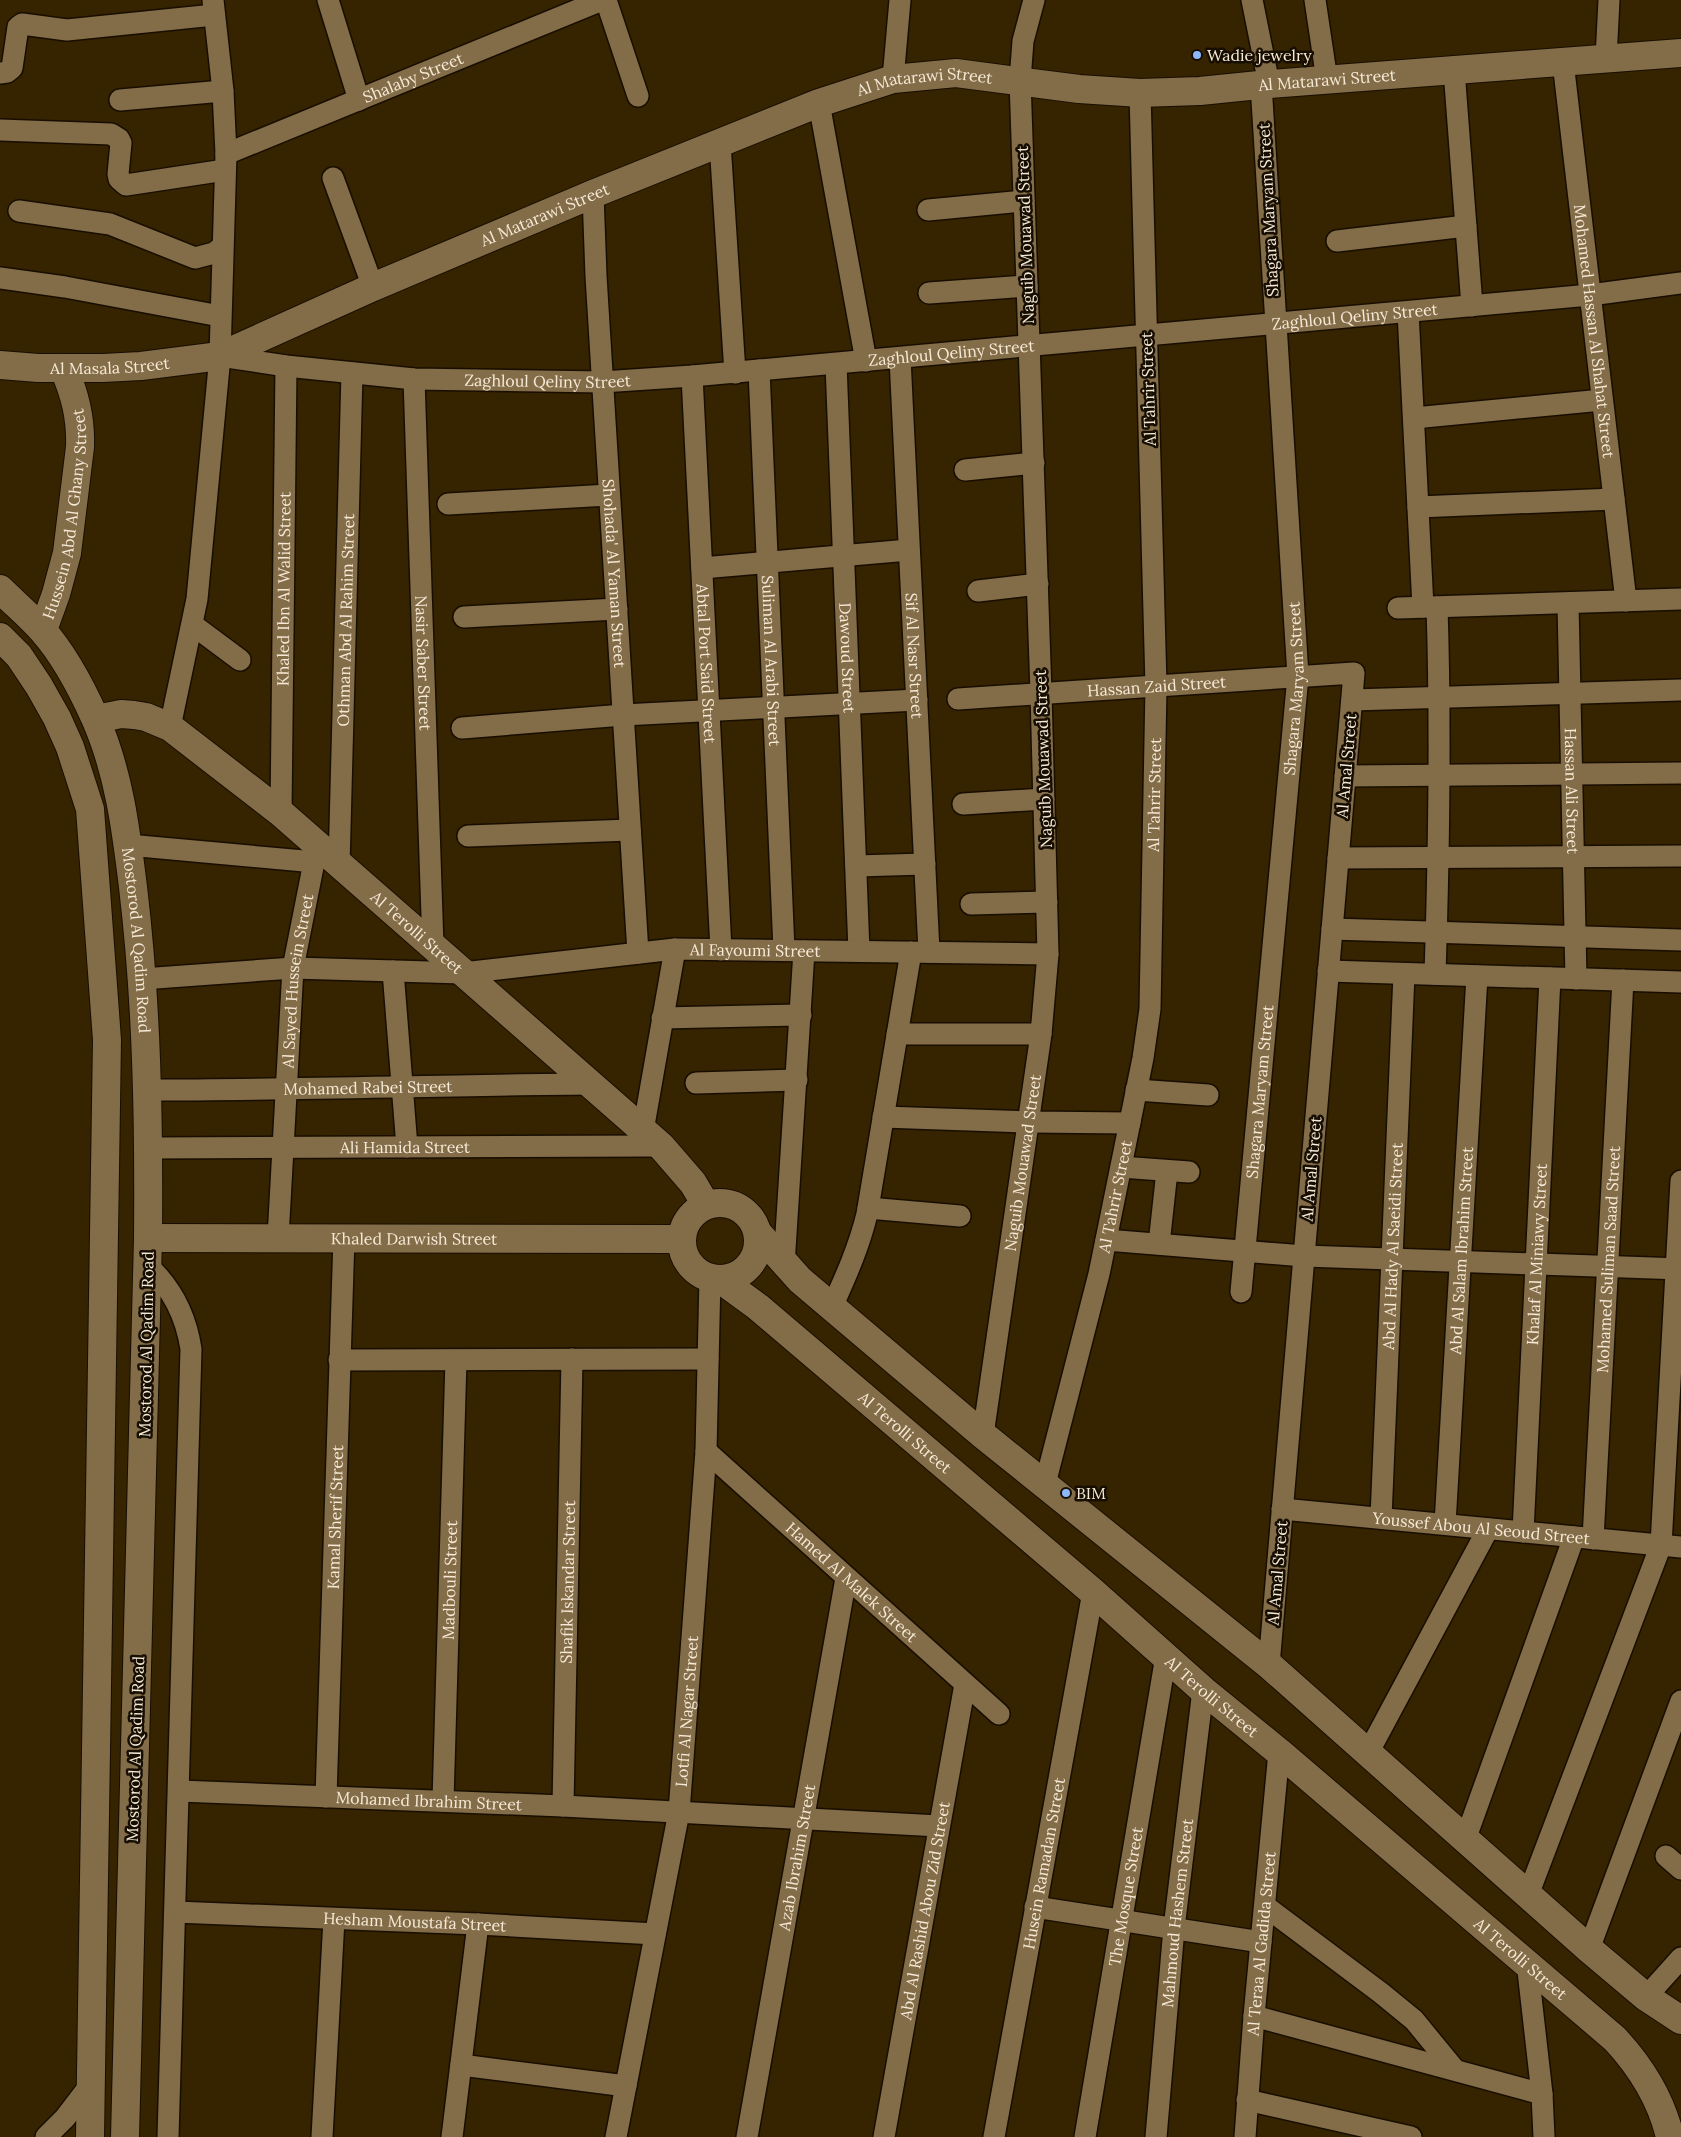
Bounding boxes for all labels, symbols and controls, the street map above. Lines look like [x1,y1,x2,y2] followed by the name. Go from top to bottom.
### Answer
[1207,45,1312,65] place label: Wadie jewelry
[360,48,467,107] street label: Shalaby Street
[1191,49,1203,61] marker: Wadie jewelry
[853,63,994,100] street label: Al Matarawi Street
[1256,64,1397,95] street label: Al Matarawi Street
[1253,122,1283,297] street label: Shagara Maryam Street
[1012,145,1038,324] street label: Naguib Mouawad Street
[476,178,613,251] street label: Al Matarawi Street
[1570,203,1619,460] street label: Mohamed Hassan Al Shahat Street
[1271,299,1439,334] street label: Zaghloul Qeliny Street
[1136,331,1160,447] street label: Al Tahrir Street
[867,335,1036,370] street label: Zaghloul Qeliny Street
[49,352,171,378] street label: Al Masala Street
[464,370,632,392] street label: Zaghloul Qeliny Street
[38,406,90,622] street label: Hussein Abd Al Ghany Street
[599,478,630,669] street label: Shohada' Al Yaman Street
[272,491,295,686] street label: Khaled Ibn Al Walid Street
[333,512,358,727] street label: Othman Abd Al Rahim Street
[758,575,785,747] street label: Suliman Al Arabi Street
[692,582,721,745] street label: Abtal Port Said Street
[901,592,928,720] street label: Sif Al Nasr Street
[411,595,436,732] street label: Nasir Saber Street
[1279,600,1308,776] street label: Shagara Maryam Street
[835,602,860,714] street label: Dawoud Street
[1030,669,1056,848] street label: Naguib Mouawad Street
[1086,671,1228,701] street label: Hassan Zaid Street
[1331,712,1361,820] street label: Al Amal Street
[1561,728,1583,855] street label: Hassan Ali Street
[1143,737,1165,853] street label: Al Tahrir Street
[118,846,155,1034] street label: Mostorod Al Qadim Road
[366,886,468,978] street label: Al Terolli Street
[277,891,318,1070] street label: Al Sayed Hussein Street
[689,939,821,961] street label: Al Fayoumi Street
[1242,1003,1278,1180] street label: Shagara Maryam Street
[1000,1072,1045,1253] street label: Naguib Mouawad Street
[283,1076,453,1099] street label: Mohamed Rabei Street
[1296,1115,1326,1223] street label: Al Amal Street
[339,1137,471,1157] street label: Ali Hamida Street
[1093,1138,1136,1255] street label: Al Tahrir Street
[1378,1141,1407,1351] street label: Abd Al Hady Al Saeidi Street
[1445,1145,1477,1356] street label: Abd Al Salam Ibrahim Street
[1592,1145,1624,1373] street label: Mohamed Suliman Saad Street
[1522,1162,1551,1346] street label: Khalaf Al Miniawy Street
[331,1228,498,1249] street label: Khaled Darwish Street
[134,1250,158,1437] street label: Mostorod Al Qadim Road
[854,1386,956,1478] street label: Al Terolli Street
[323,1444,347,1590] street label: Kamal Sherif Street
[1076,1483,1106,1503] place label: BIM
[1060,1487,1072,1499] marker: BIM
[556,1499,579,1664] street label: Shafik Iskandar Street
[1371,1508,1591,1548] street label: Youssef Abou Al Seoud Street
[782,1518,922,1647] street label: Hamed Al Malek Street
[438,1519,461,1640] street label: Madbouli Street
[1262,1519,1292,1627] street label: Al Amal Street
[671,1634,702,1788] street label: Lotfi Al Nagar Street
[1161,1651,1263,1742] street label: Al Terolli Street
[122,1655,148,1842] street label: Mostorod Al Qadim Road
[1018,1775,1069,1951] street label: Husein Ramadan Street
[774,1782,819,1933] street label: Azab Ibrahim Street
[335,1787,523,1814] street label: Mohamed Ibrahim Street
[895,1799,954,2022] street label: Abd Al Rashid Abou Zid Street
[1157,1817,1197,2008] street label: Mahmoud Hashem Street
[1104,1824,1147,1968] street label: The Mosque Street
[1242,1850,1280,2037] street label: Al Teraa Al Gadida Street
[323,1908,508,1936] street label: Hesham Moustafa Street
[1469,1913,1572,2004] street label: Al Terolli Street

